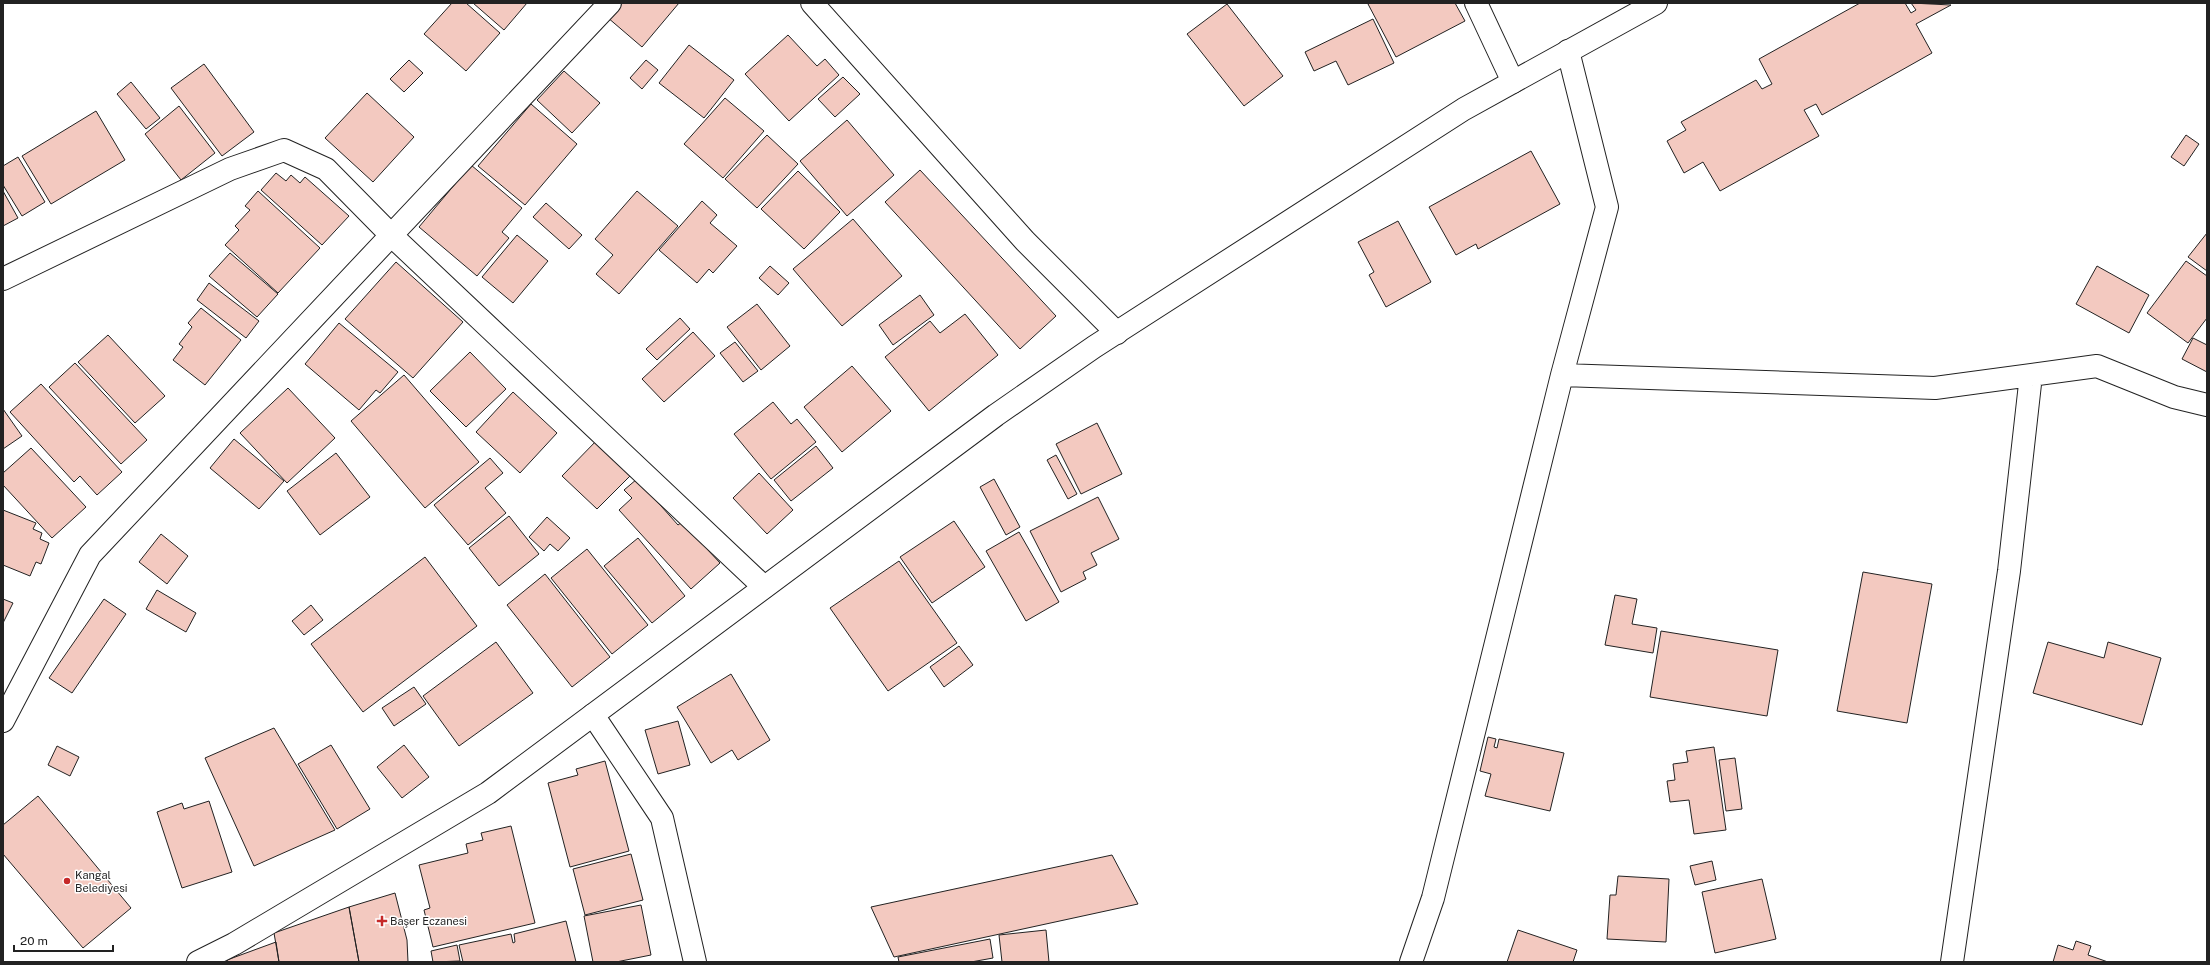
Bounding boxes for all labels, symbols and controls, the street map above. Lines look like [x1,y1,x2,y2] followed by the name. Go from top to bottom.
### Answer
[75,869,128,894] place label: Kangal Belediyesi
[62,876,72,886] marker: Kangal Belediyesi
[390,915,467,928] place label: Başer Eczanesi
[377,916,387,926] marker: Başer Eczanesi
[14,927,113,953] scale bar
[20,934,48,948] text: 20 m

